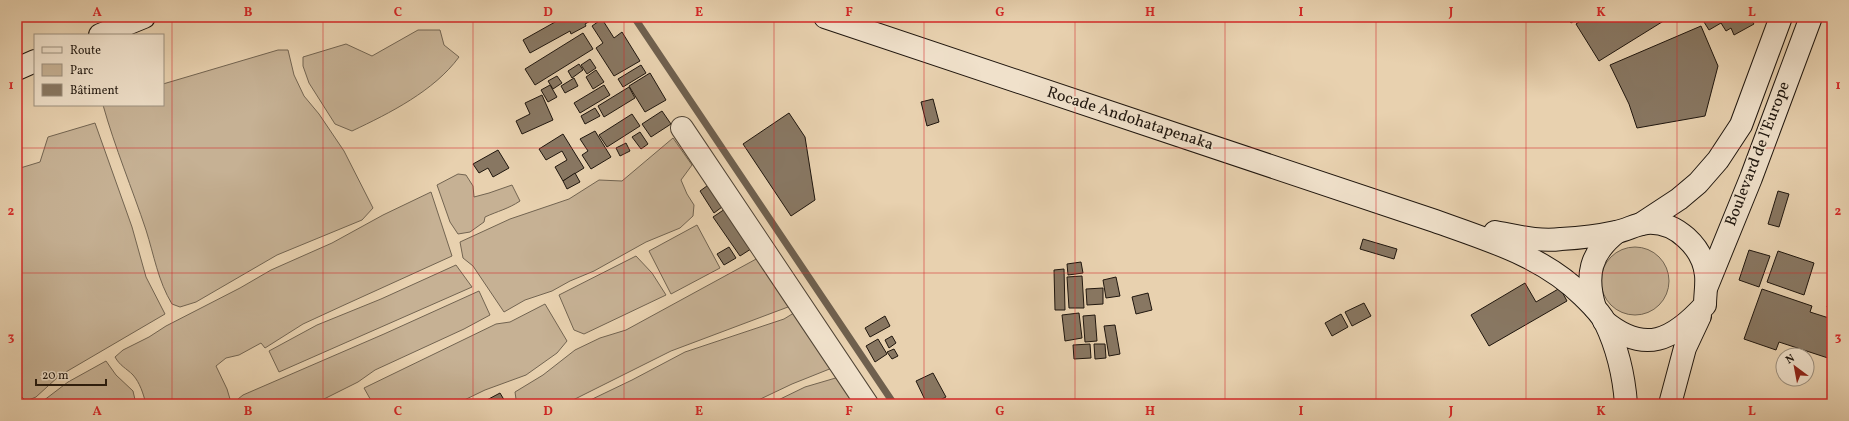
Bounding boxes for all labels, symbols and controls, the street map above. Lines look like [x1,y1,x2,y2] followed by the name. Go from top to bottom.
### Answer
[92,4,102,22] text: A
[244,4,253,22] text: B
[394,4,402,22] text: C
[543,4,553,22] text: D
[695,4,703,22] text: E
[845,4,853,22] text: F
[995,4,1005,22] text: G
[1145,4,1155,22] text: H
[1299,4,1304,22] text: I
[1448,4,1454,22] text: J
[1596,4,1606,22] text: K
[1748,4,1756,22] text: L
[34,34,164,106] legend
[70,43,101,59] text: Route
[70,63,93,79] text: Parc
[8,77,14,95] text: 1
[1835,77,1841,95] text: 1
[1720,79,1796,229] street label: Boulevard de l'Europe
[1044,82,1216,156] street label: Rocade Andohatapenaka
[70,83,119,99] text: Bâtiment
[8,203,15,221] text: 2
[1835,203,1842,221] text: 2
[8,329,15,347] text: 3
[1835,329,1842,347] text: 3
[1775,347,1815,387] north arrow
[1783,351,1798,368] text: N
[36,361,106,387] scale bar
[42,368,69,384] text: 20 m
[92,403,102,421] text: A
[244,403,253,421] text: B
[394,403,402,421] text: C
[543,403,553,421] text: D
[695,403,703,421] text: E
[845,403,853,421] text: F
[995,403,1005,421] text: G
[1145,403,1155,421] text: H
[1299,403,1304,421] text: I
[1448,403,1454,421] text: J
[1596,403,1606,421] text: K
[1748,403,1756,421] text: L

